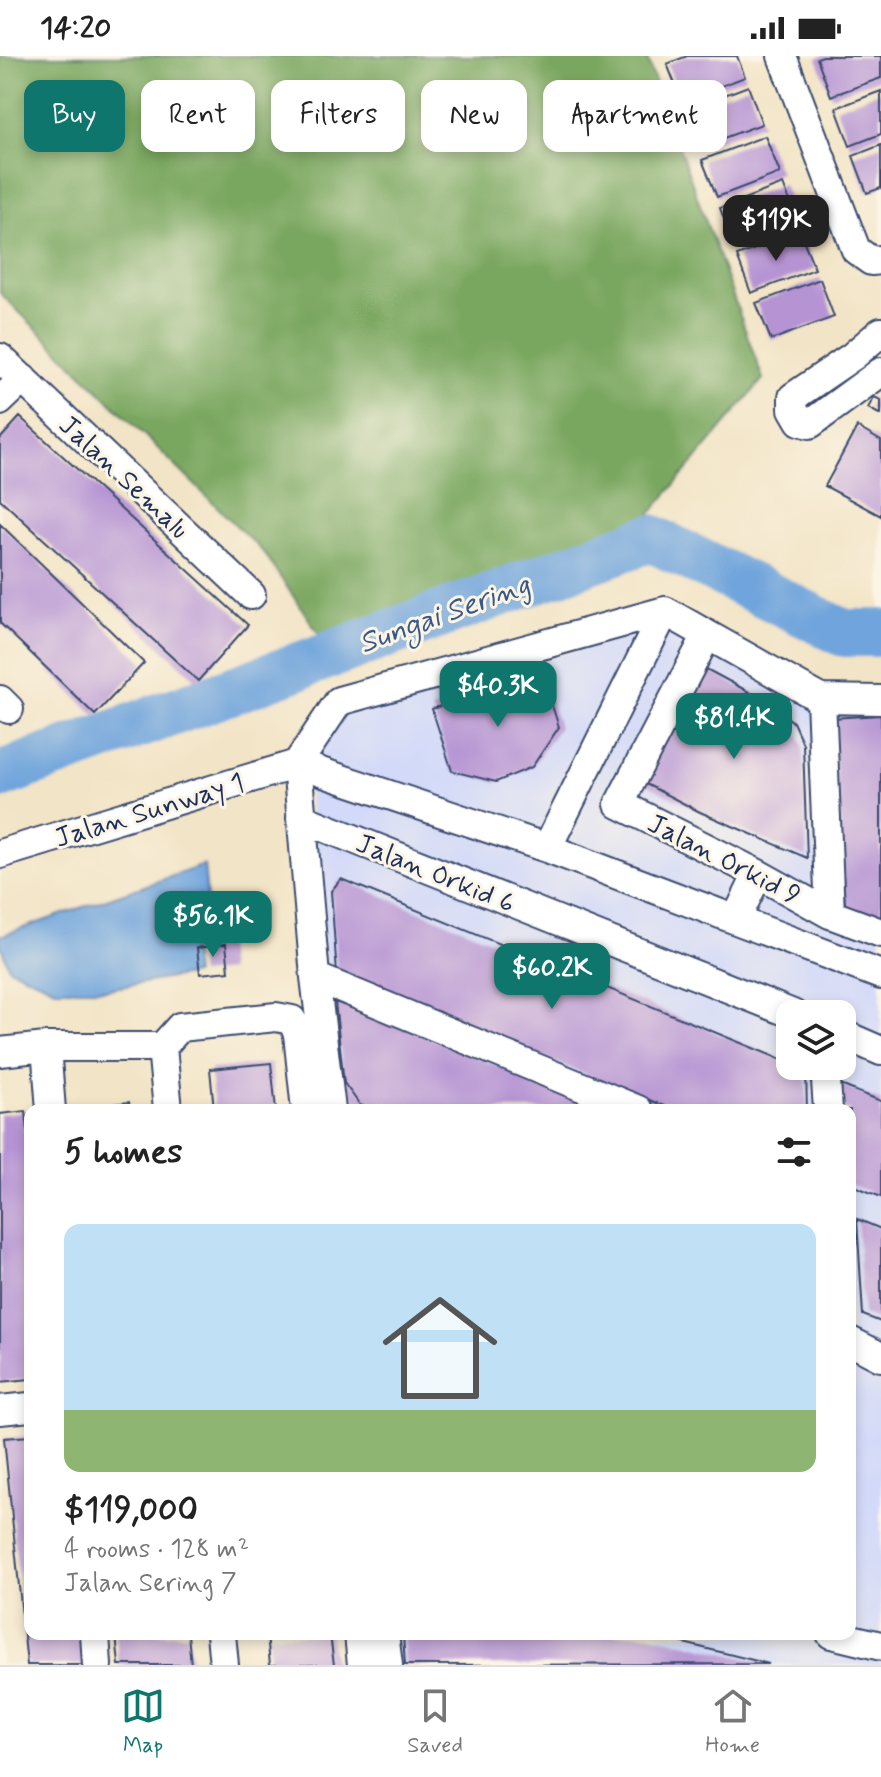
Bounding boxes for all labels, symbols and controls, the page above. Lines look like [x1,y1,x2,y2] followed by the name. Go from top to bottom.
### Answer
[40,9,112,48] text: 14:20
[24,80,125,152] chip: Buy
[141,80,255,152] chip: Rent
[271,80,405,152] chip: Filters
[421,80,527,152] chip: New
[543,80,727,152] chip: Apartment
[720,195,832,263] pin: $119K
[741,204,811,238] text: $119K
[50,408,197,548] street label: Jalan Semalu
[354,565,537,666] water label: Sungai Sering
[433,661,563,729] pin: $40.3K
[458,670,538,704] text: $40.3K
[669,693,799,761] pin: $81.4K
[694,702,774,736] text: $81.4K
[50,765,249,858] street label: Jalan Sunway 1
[641,806,807,915] street label: Jalan Orkid 9
[350,826,520,923] street label: Jalan Orkid 6
[148,891,278,959] pin: $56.1K
[173,900,253,934] text: $56.1K
[487,943,617,1011] pin: $60.2K
[512,952,592,986] text: $60.2K
[776,1000,856,1080] map controls
[776,1000,856,1080] button: layers
[64,1130,182,1175] text: 5 homes
[772,1130,816,1174] icon: filters
[368,1276,512,1420] icon: home
[64,1488,198,1533] text: $119,000
[64,1533,249,1567] text: 4 rooms · 128 m²
[64,1567,237,1601] text: Jalan Sering 7
[121,1684,165,1760] tab: Map
[407,1684,463,1760] tab: Saved
[705,1684,760,1760] tab: Home

